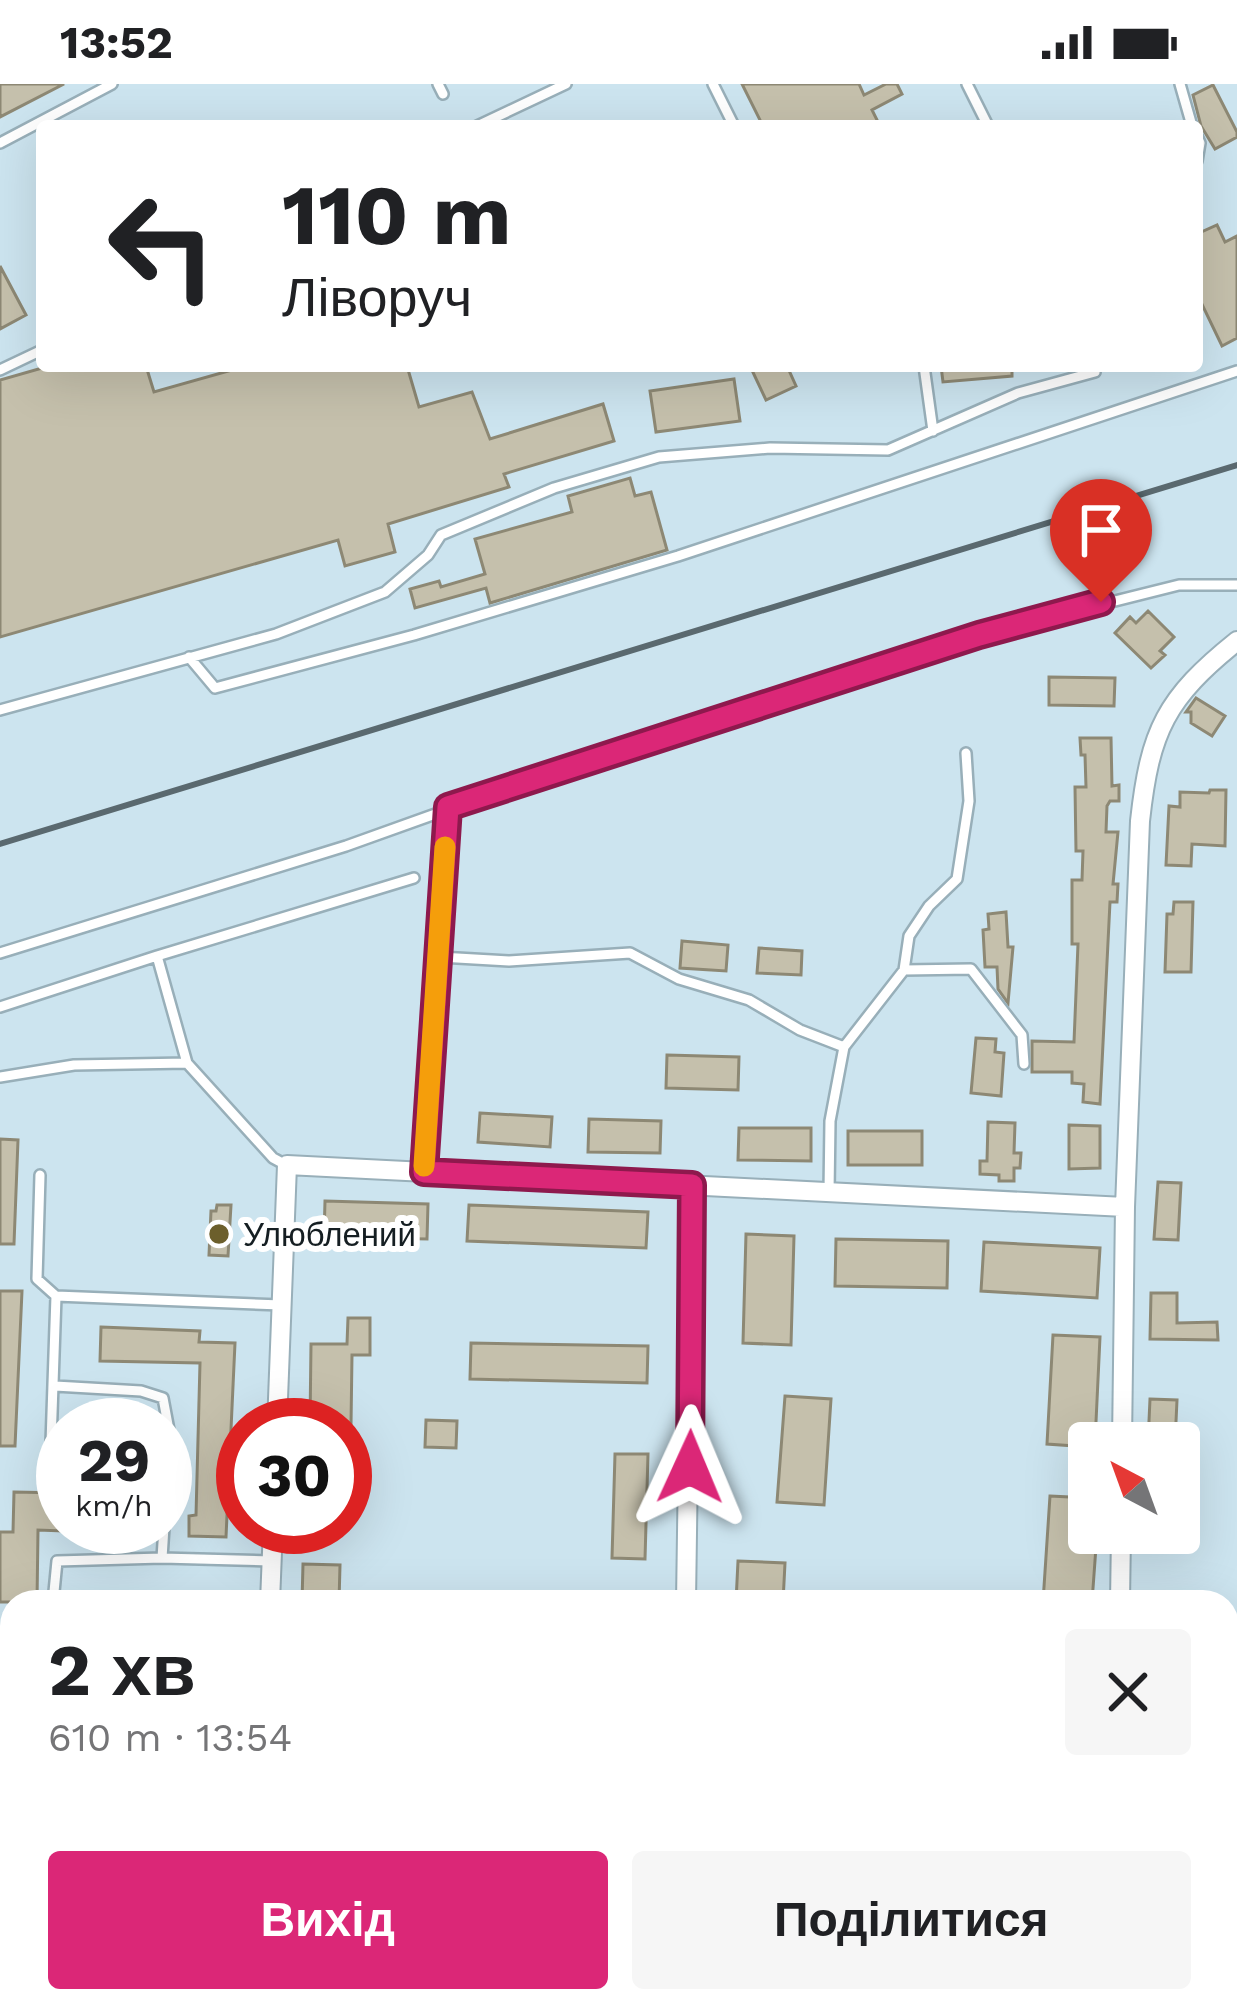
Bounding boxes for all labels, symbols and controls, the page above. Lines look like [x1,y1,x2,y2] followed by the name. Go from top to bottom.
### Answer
[60,16,173,69] text: 13:52
[282,166,512,264] text: 110 m
[84,168,240,324] icon: left
[282,266,472,329] text: Ліворуч
[1050,479,1152,602] pin
[1068,497,1134,563] icon: arrive
[243,1215,416,1254] place label: Улюблений
[206,1221,232,1247] marker: Улюблений
[216,1398,372,1554] speed limit sign: 30
[627,1404,753,1530] position arrow
[1068,1422,1200,1554] north arrow
[1068,1422,1200,1554] map controls
[78,1425,150,1496] text: 29
[75,1488,153,1523] text: km/h
[48,1628,196,1712] text: 2 хв
[1065,1629,1191,1755] button: close
[48,1715,292,1760] text: 610 m · 13:54
[48,1851,608,1989] button: Вихід
[632,1851,1191,1989] button: Поділитися

